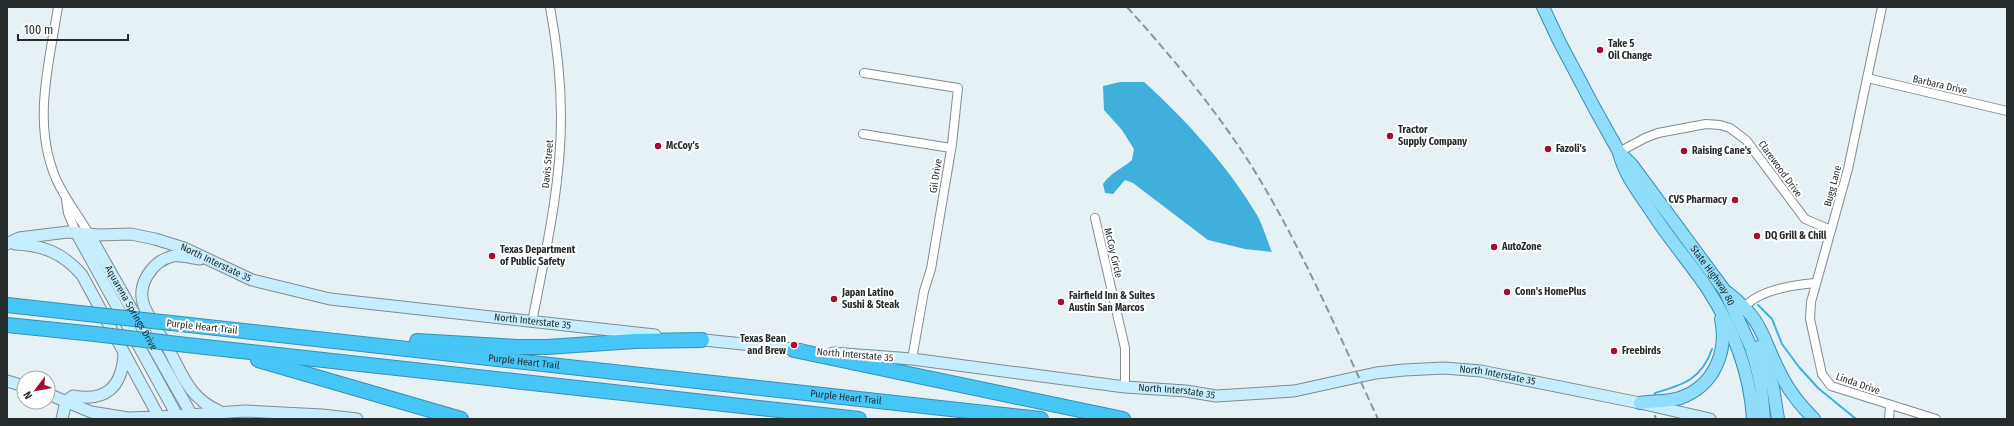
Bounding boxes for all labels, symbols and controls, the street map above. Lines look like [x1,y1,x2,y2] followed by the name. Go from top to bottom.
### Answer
[18,16,128,42] scale bar
[24,23,53,37] text: 100 m
[1608,38,1652,62] place label: Take 5 Oil Change
[1595,45,1605,55] marker: Take 5 Oil Change
[1912,73,1968,97] street label: Barbara Drive
[1398,124,1467,148] place label: Tractor Supply Company
[1385,131,1395,141] marker: Tractor Supply Company
[540,139,556,189] street label: Davis Street
[1756,139,1804,200] street label: Clarewood Drive
[666,140,700,152] place label: McCoy's
[653,141,663,151] marker: McCoy's
[1556,143,1587,155] place label: Fazoli's
[1543,144,1553,154] marker: Fazoli's
[1692,145,1752,157] place label: Raising Cane's
[1679,146,1689,156] marker: Raising Cane's
[927,158,945,194] street label: Gil Drive
[1822,164,1844,208] street label: Bugg Lane
[1669,194,1727,206] place label: CVS Pharmacy
[1730,195,1740,205] marker: CVS Pharmacy
[1101,227,1125,279] street label: McCoy Circle
[1765,230,1827,242] place label: DQ Grill & Chill
[1752,231,1762,241] marker: DQ Grill & Chill
[179,241,254,285] street label: North Interstate 35
[1501,241,1542,253] place label: AutoZone
[1489,242,1499,252] marker: AutoZone
[1688,243,1737,307] street label: State Highway 80
[500,244,576,268] place label: Texas Department of Public Safety
[487,251,497,261] marker: Texas Department of Public Safety
[102,263,160,353] street label: Aquarena Springs Drive
[1515,286,1587,298] place label: Conn's HomePlus
[841,287,900,311] place label: Japan Latino Sushi & Steak
[1502,287,1512,297] marker: Conn's HomePlus
[1068,290,1155,314] place label: Fairfield Inn & Suites Austin San Marcos
[829,294,839,304] marker: Japan Latino Sushi & Steak
[1056,297,1066,307] marker: Fairfield Inn & Suites Austin San Marcos
[494,311,572,332] street label: North Interstate 35
[166,317,238,337] street label: Purple Heart Trail
[740,333,786,357] place label: Texas Bean and Brew
[789,340,799,350] marker: Texas Bean and Brew
[1622,345,1661,357] place label: Freebirds
[816,346,894,364] street label: North Interstate 35
[1609,346,1619,356] marker: Freebirds
[488,352,560,372] street label: Purple Heart Trail
[1459,363,1537,388] street label: North Interstate 35
[16,370,56,410] north arrow
[1834,371,1882,397] street label: Linda Drive
[1138,382,1216,402] street label: North Interstate 35
[810,388,882,407] street label: Purple Heart Trail
[21,389,35,401] text: N

